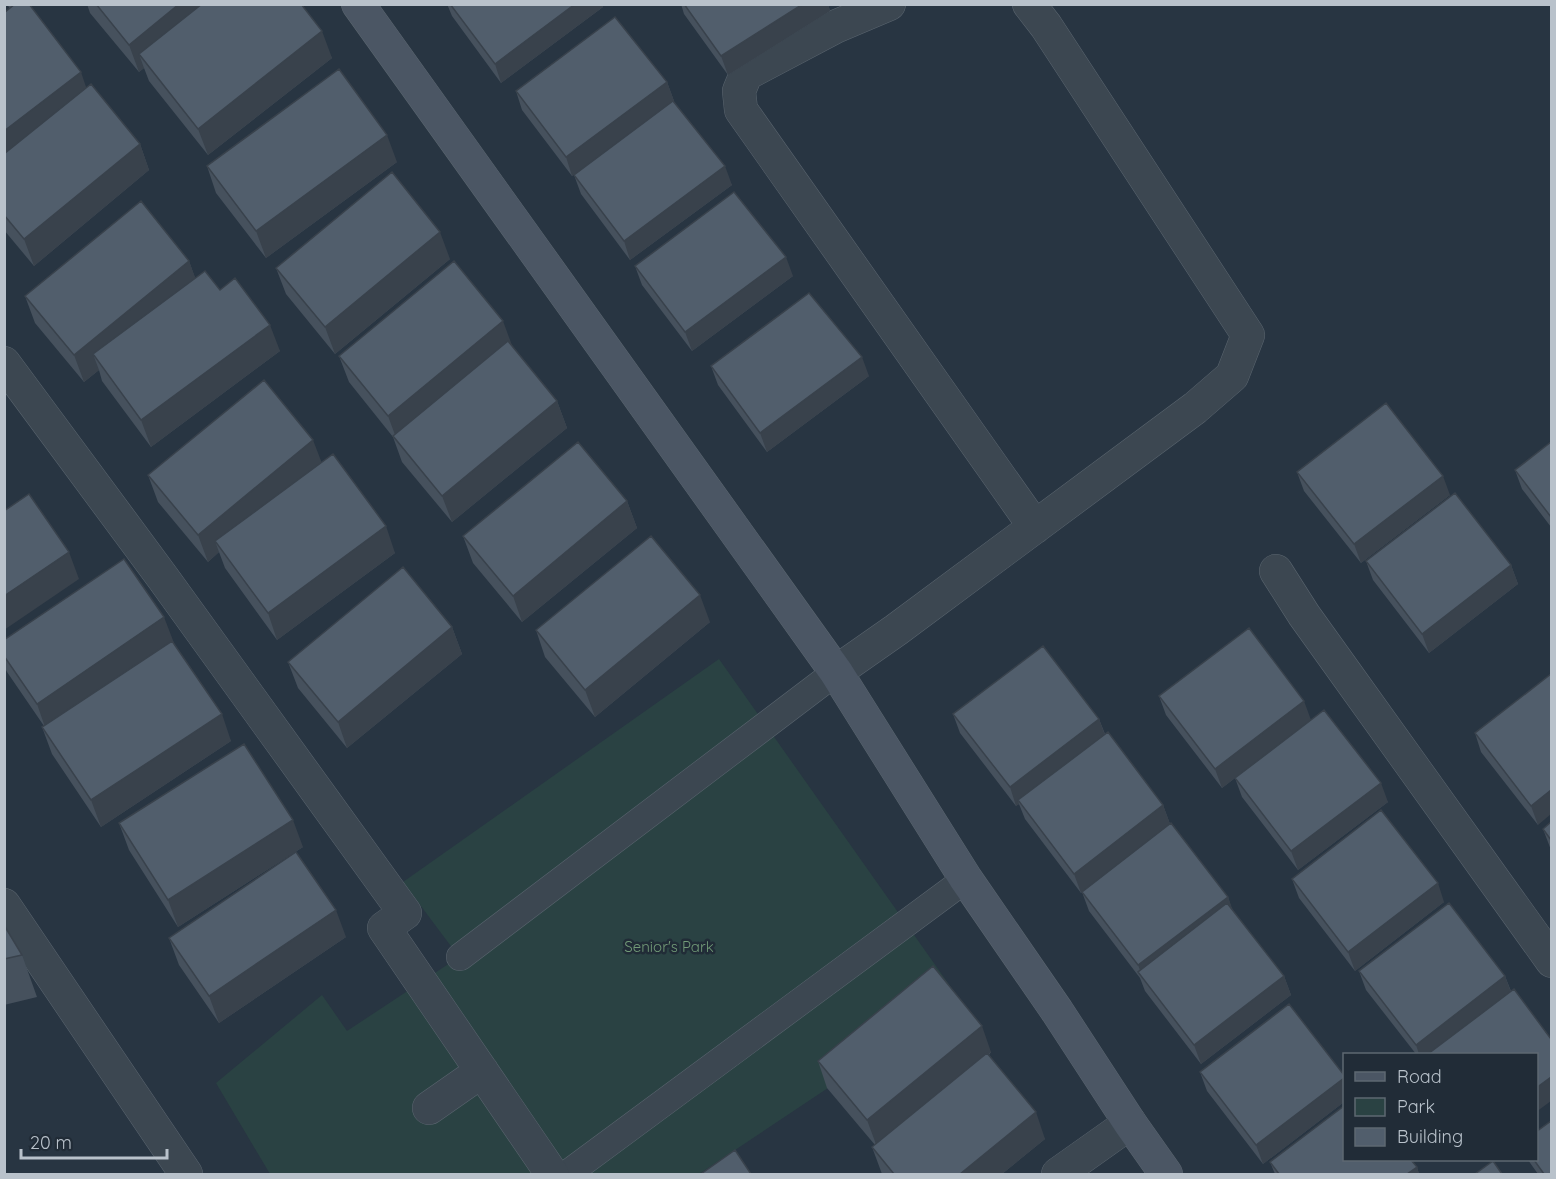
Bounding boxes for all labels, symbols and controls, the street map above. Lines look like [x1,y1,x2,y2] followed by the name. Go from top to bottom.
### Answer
[624,937,714,956] park label: Senior's Park
[1343,1053,1538,1161] legend
[1397,1065,1442,1088] text: Road
[1397,1095,1435,1118] text: Park
[21,1122,166,1160] scale bar
[1397,1125,1463,1148] text: Building
[30,1131,72,1154] text: 20 m

